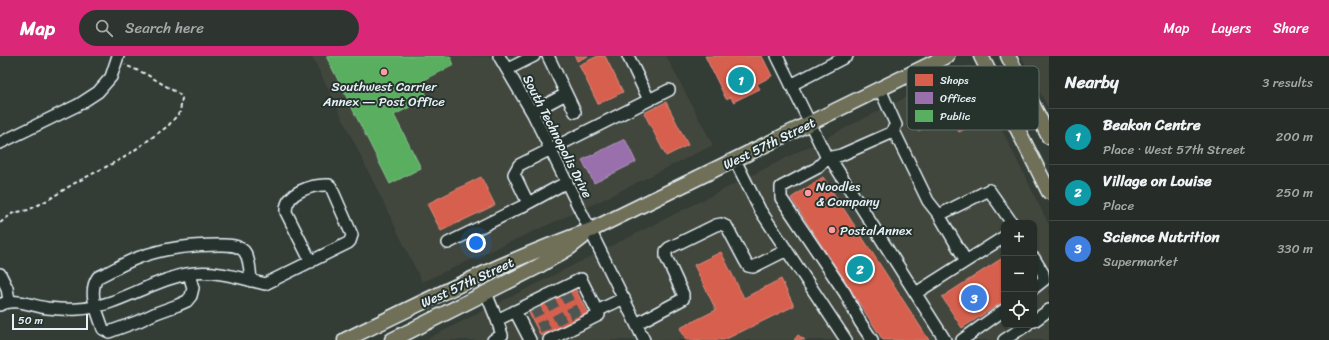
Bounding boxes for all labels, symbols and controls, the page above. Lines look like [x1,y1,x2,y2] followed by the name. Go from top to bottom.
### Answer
[79,10,359,46] search box
[20,12,55,45] text: Map
[125,15,204,41] text: Search here
[1164,16,1189,41] text: Map
[1211,16,1251,41] text: Layers
[1273,16,1309,41] text: Share
[93,17,115,39] icon: search
[728,65,754,95] pin: 1
[907,66,1039,130] legend
[379,67,389,77] marker: Southwest Carrier Annex — Post Office
[1065,67,1119,97] text: Nearby
[516,70,599,202] street label: South Technopolis Drive
[940,71,969,90] text: Shops
[1262,71,1313,94] text: 3 results
[322,75,445,113] place label: Southwest Carrier Annex — Post Office
[940,89,977,108] text: Offices
[940,107,971,126] text: Public
[719,111,820,176] street label: West 57th Street
[1103,112,1201,138] text: Beakon Centre
[1075,125,1081,148] text: 1
[1276,125,1313,148] text: 200 m
[1103,138,1245,161] text: Place · West 57th Street
[1103,168,1212,194] text: Village on Louise
[816,175,880,213] place label: Noodles & Company
[1074,181,1082,204] text: 2
[1276,181,1313,204] text: 250 m
[803,188,813,198] marker: Noodles & Company
[1103,194,1134,217] text: Place
[840,219,912,242] place label: PostalAnnex
[1001,220,1037,328] map controls
[1001,220,1037,256] button: +
[1103,224,1220,250] text: Science Nutrition
[827,225,837,235] marker: PostalAnnex
[466,233,486,253] your location
[1074,237,1082,260] text: 3
[1277,237,1313,260] text: 330 m
[1103,250,1178,273] text: Supermarket
[417,251,518,314] street label: West 57th Street
[847,254,873,284] pin: 2
[1001,256,1037,292] button: −
[961,283,987,313] pin: 3
[1001,292,1037,328] button: locate
[18,311,43,330] text: 50 m
[12,312,88,331] scale bar

